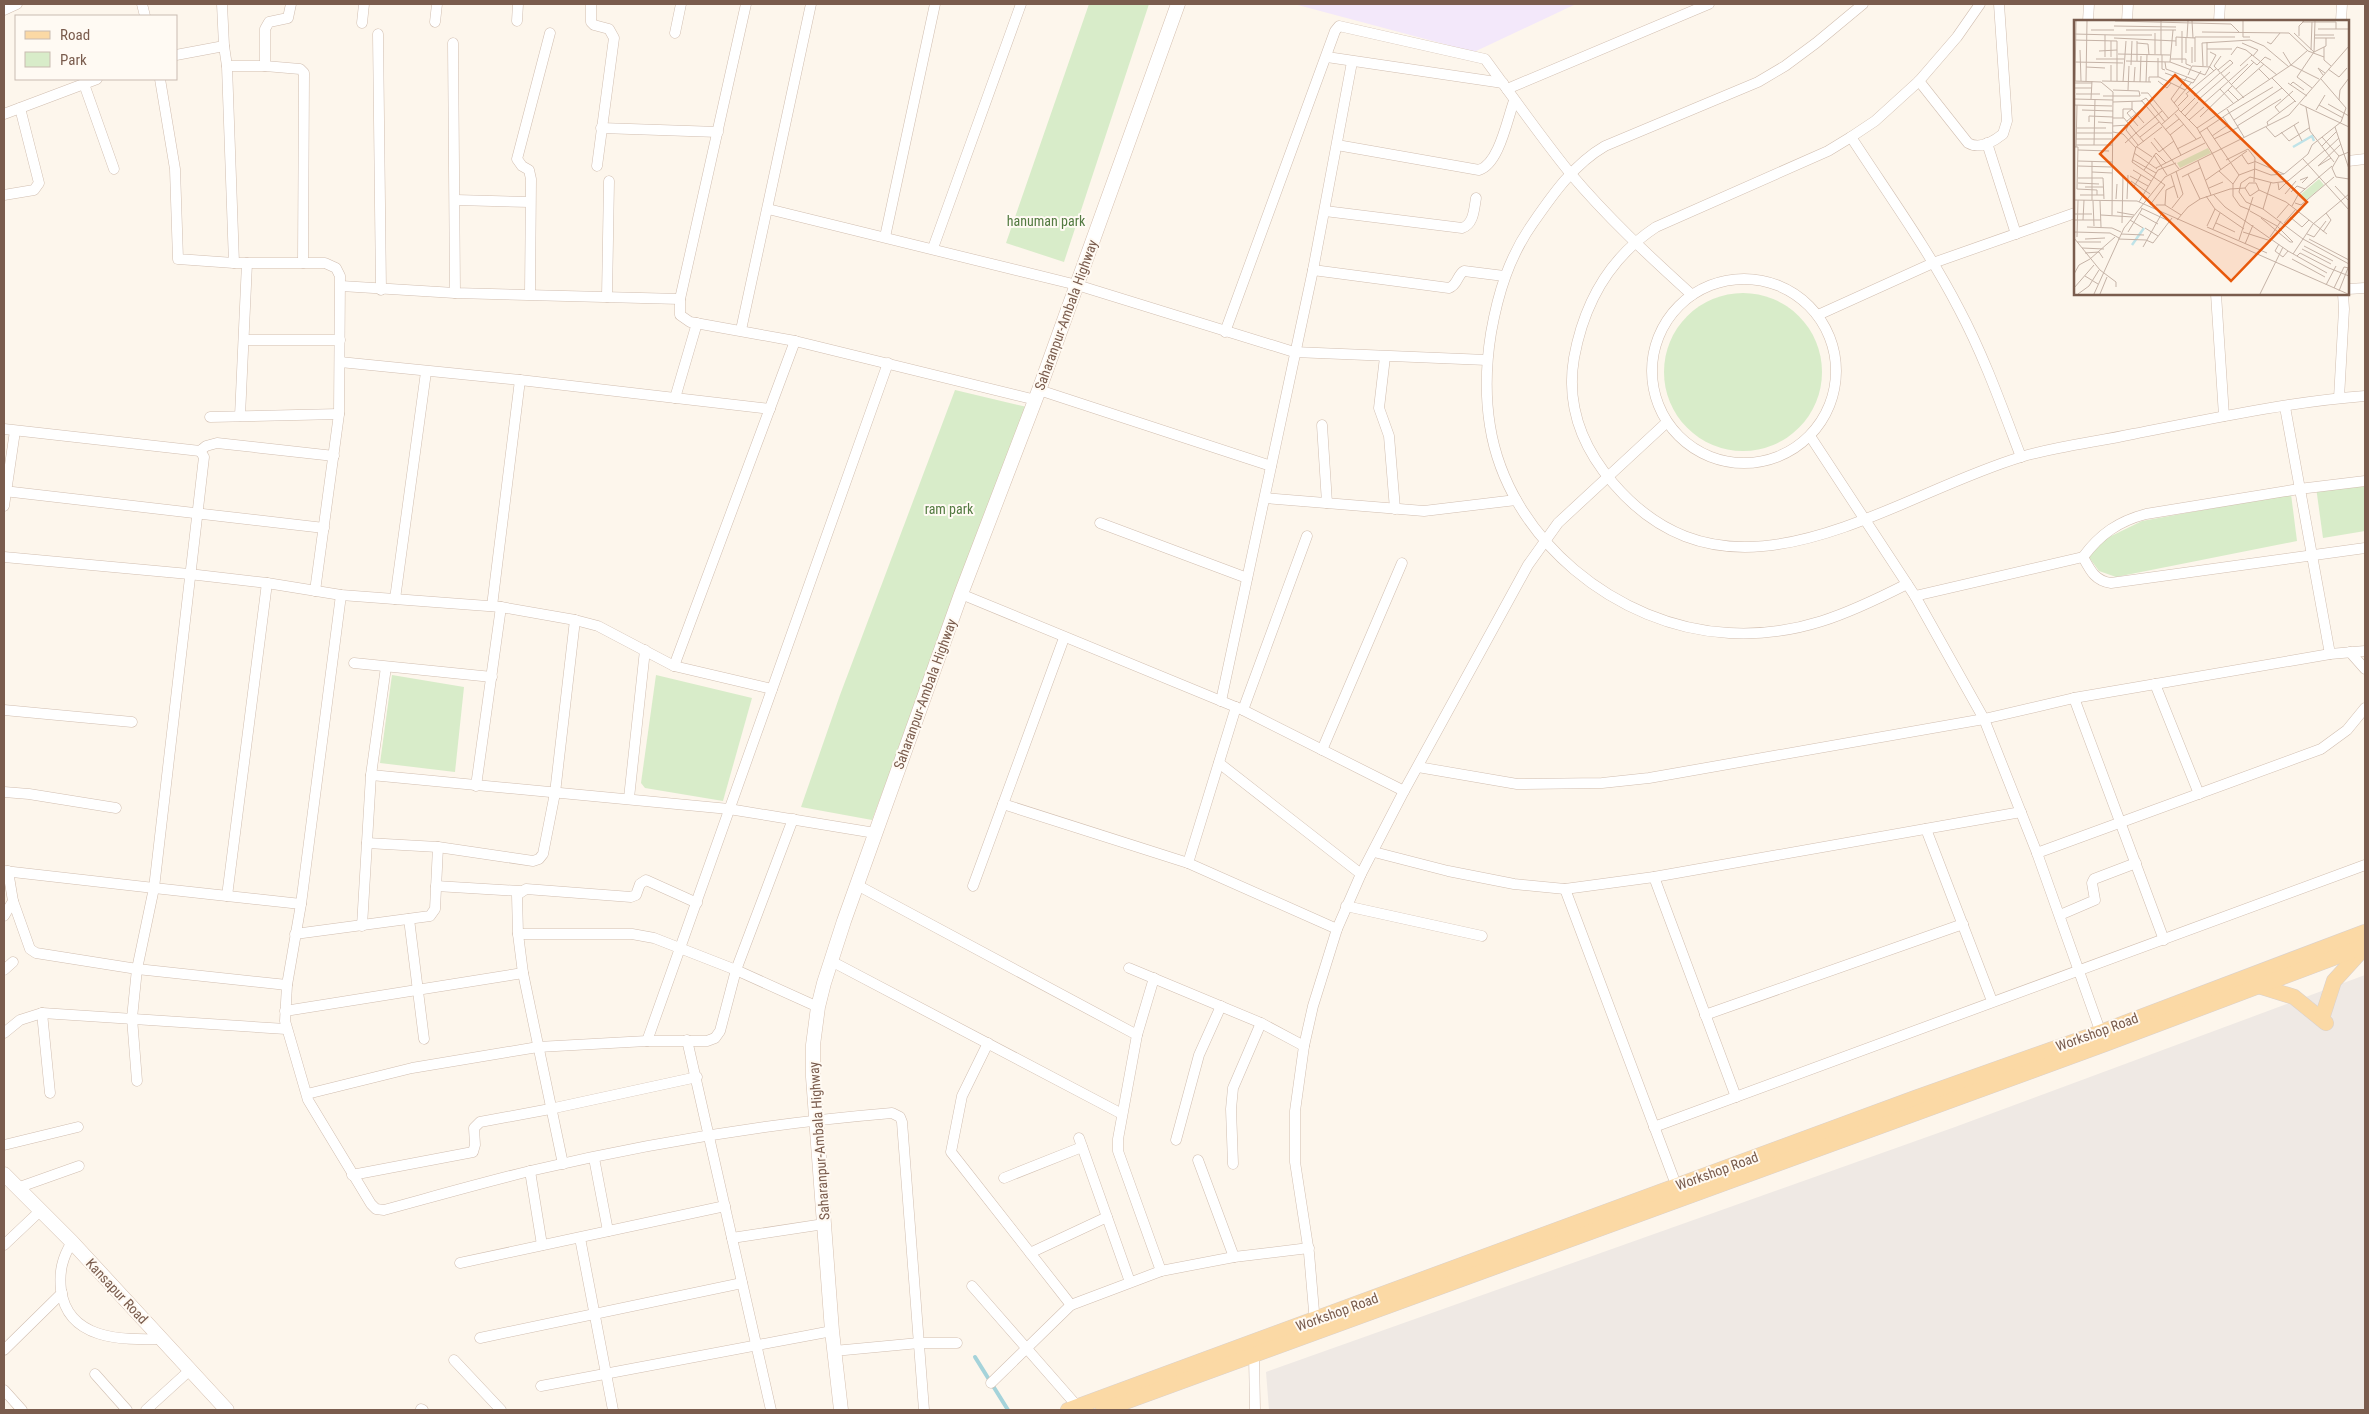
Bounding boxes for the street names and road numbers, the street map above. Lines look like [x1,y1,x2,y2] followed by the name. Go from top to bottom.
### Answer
[1031,238,1101,392] street label: Saharanpur-Ambala Highway
[890,617,960,771] street label: Saharanpur-Ambala Highway
[2054,1010,2140,1054] street label: Workshop Road
[805,1061,833,1221] street label: Saharanpur-Ambala Highway
[1674,1149,1760,1193] street label: Workshop Road
[83,1255,151,1327] street label: Kansapur Road
[1294,1290,1380,1334] street label: Workshop Road

